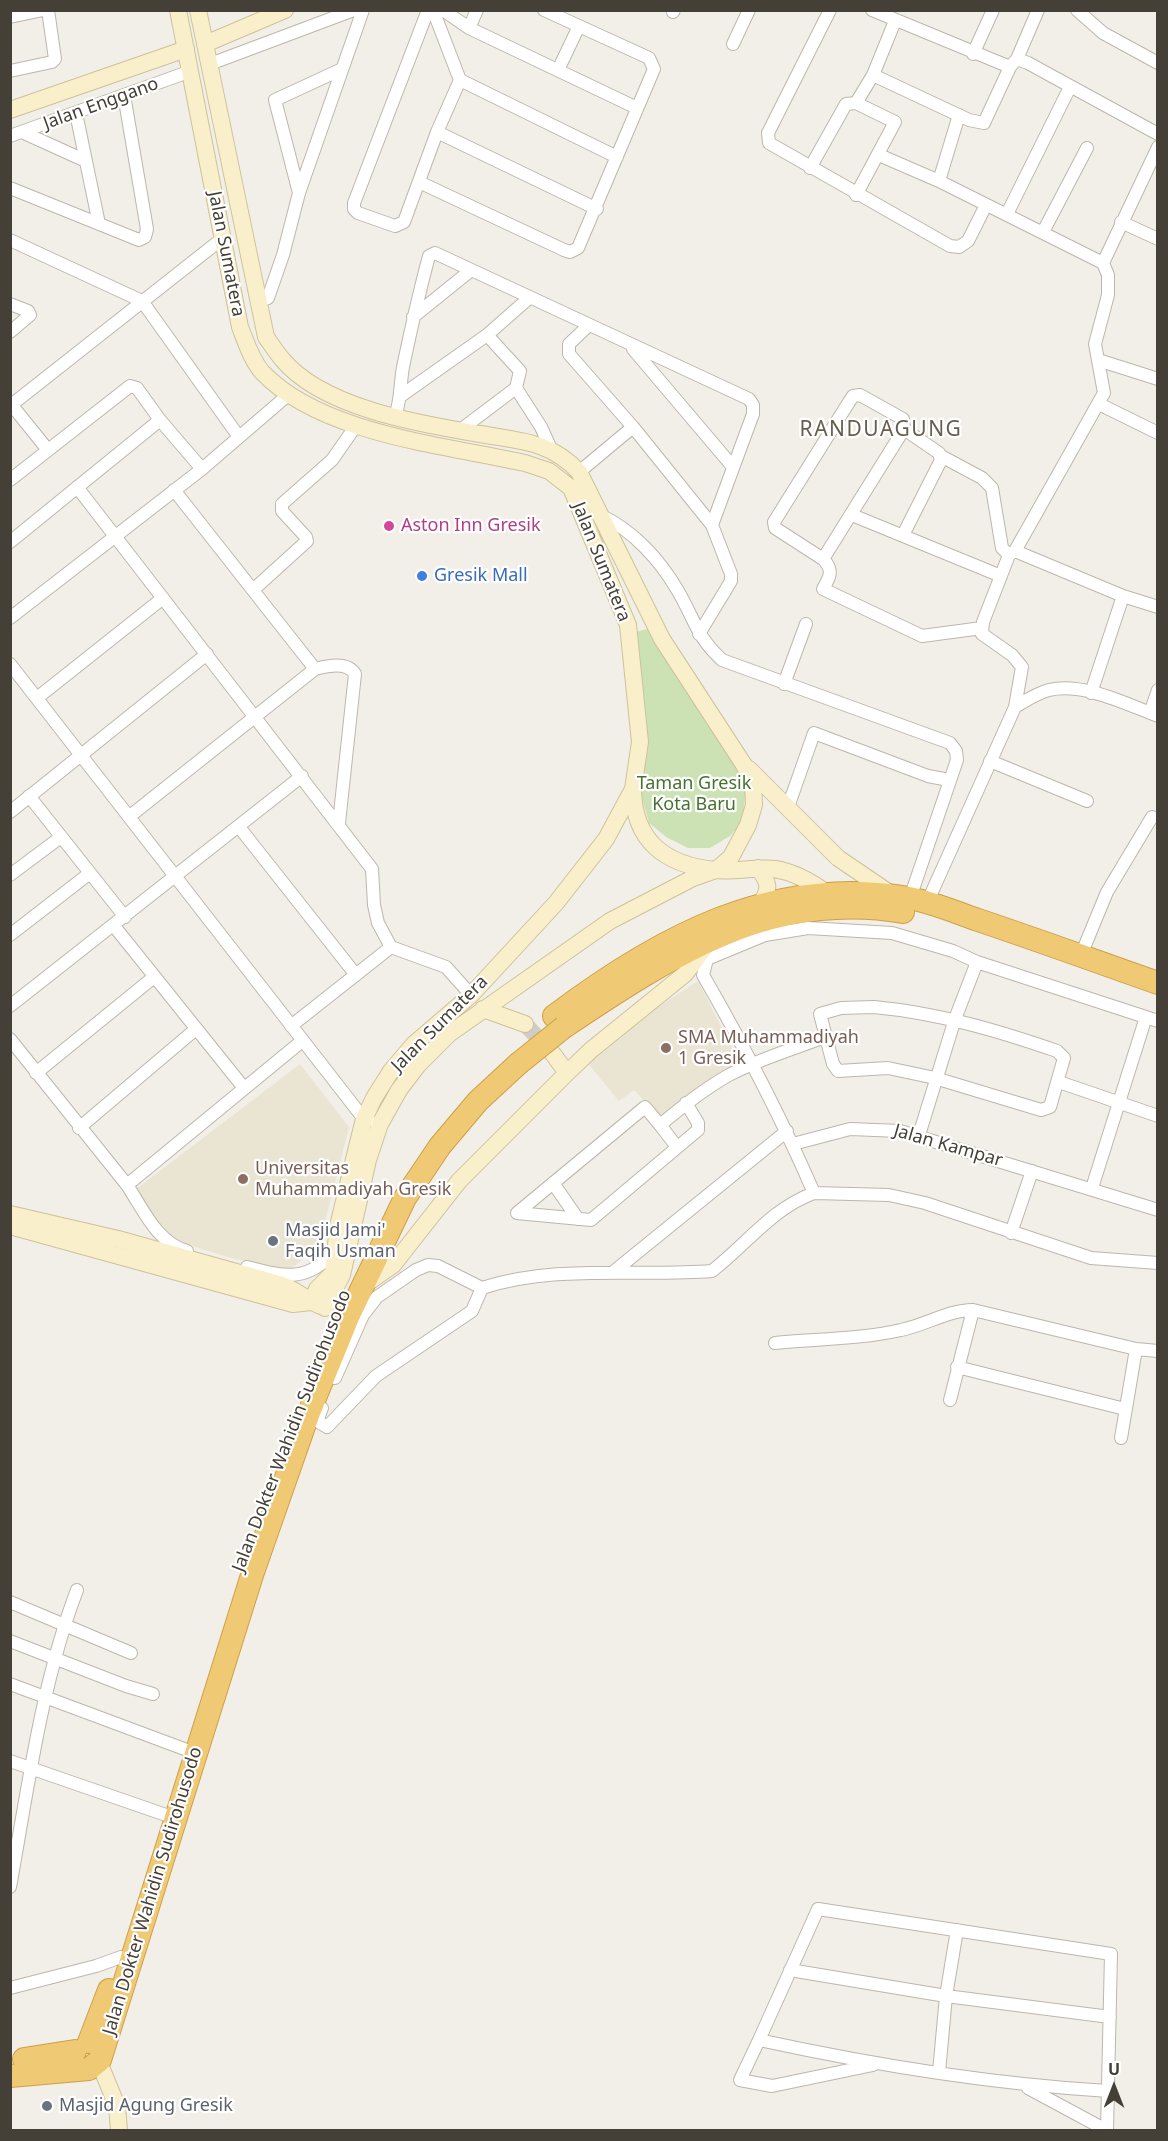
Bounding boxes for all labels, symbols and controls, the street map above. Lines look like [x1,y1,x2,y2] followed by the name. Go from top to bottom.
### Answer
[40,73,162,135] street label: Jalan Enggano
[203,189,249,319] street label: Jalan Sumatera
[800,417,962,443] district label: RANDUAGUNG
[567,499,635,625] street label: Jalan Sumatera
[401,515,541,537] place label: Aston Inn Gresik
[382,519,396,533] marker: Aston Inn Gresik
[434,565,528,587] place label: Gresik Mall
[415,569,429,583] marker: Gresik Mall
[637,773,751,816] park label: Taman Gresik Kota Baru
[387,971,493,1077] street label: Jalan Sumatera
[678,1027,859,1070] place label: SMA Muhammadiyah 1 Gresik
[659,1041,673,1055] marker: SMA Muhammadiyah 1 Gresik
[891,1120,1005,1172] street label: Jalan Kampar
[255,1158,451,1200] place label: Universitas Muhammadiyah Gresik
[236,1172,250,1186] marker: Universitas Muhammadiyah Gresik
[285,1220,396,1262] place label: Masjid Jami' Faqih Usman
[266,1234,280,1248] marker: Masjid Jami' Faqih Usman
[228,1287,356,1575] street label: Jalan Dokter Wahidin Sudirohusodo
[99,1744,207,2038] street label: Jalan Dokter Wahidin Sudirohusodo
[1084,2057,1144,2117] north arrow
[1108,2058,1120,2080] text: U
[59,2095,233,2117] place label: Masjid Agung Gresik
[40,2099,54,2113] marker: Masjid Agung Gresik

